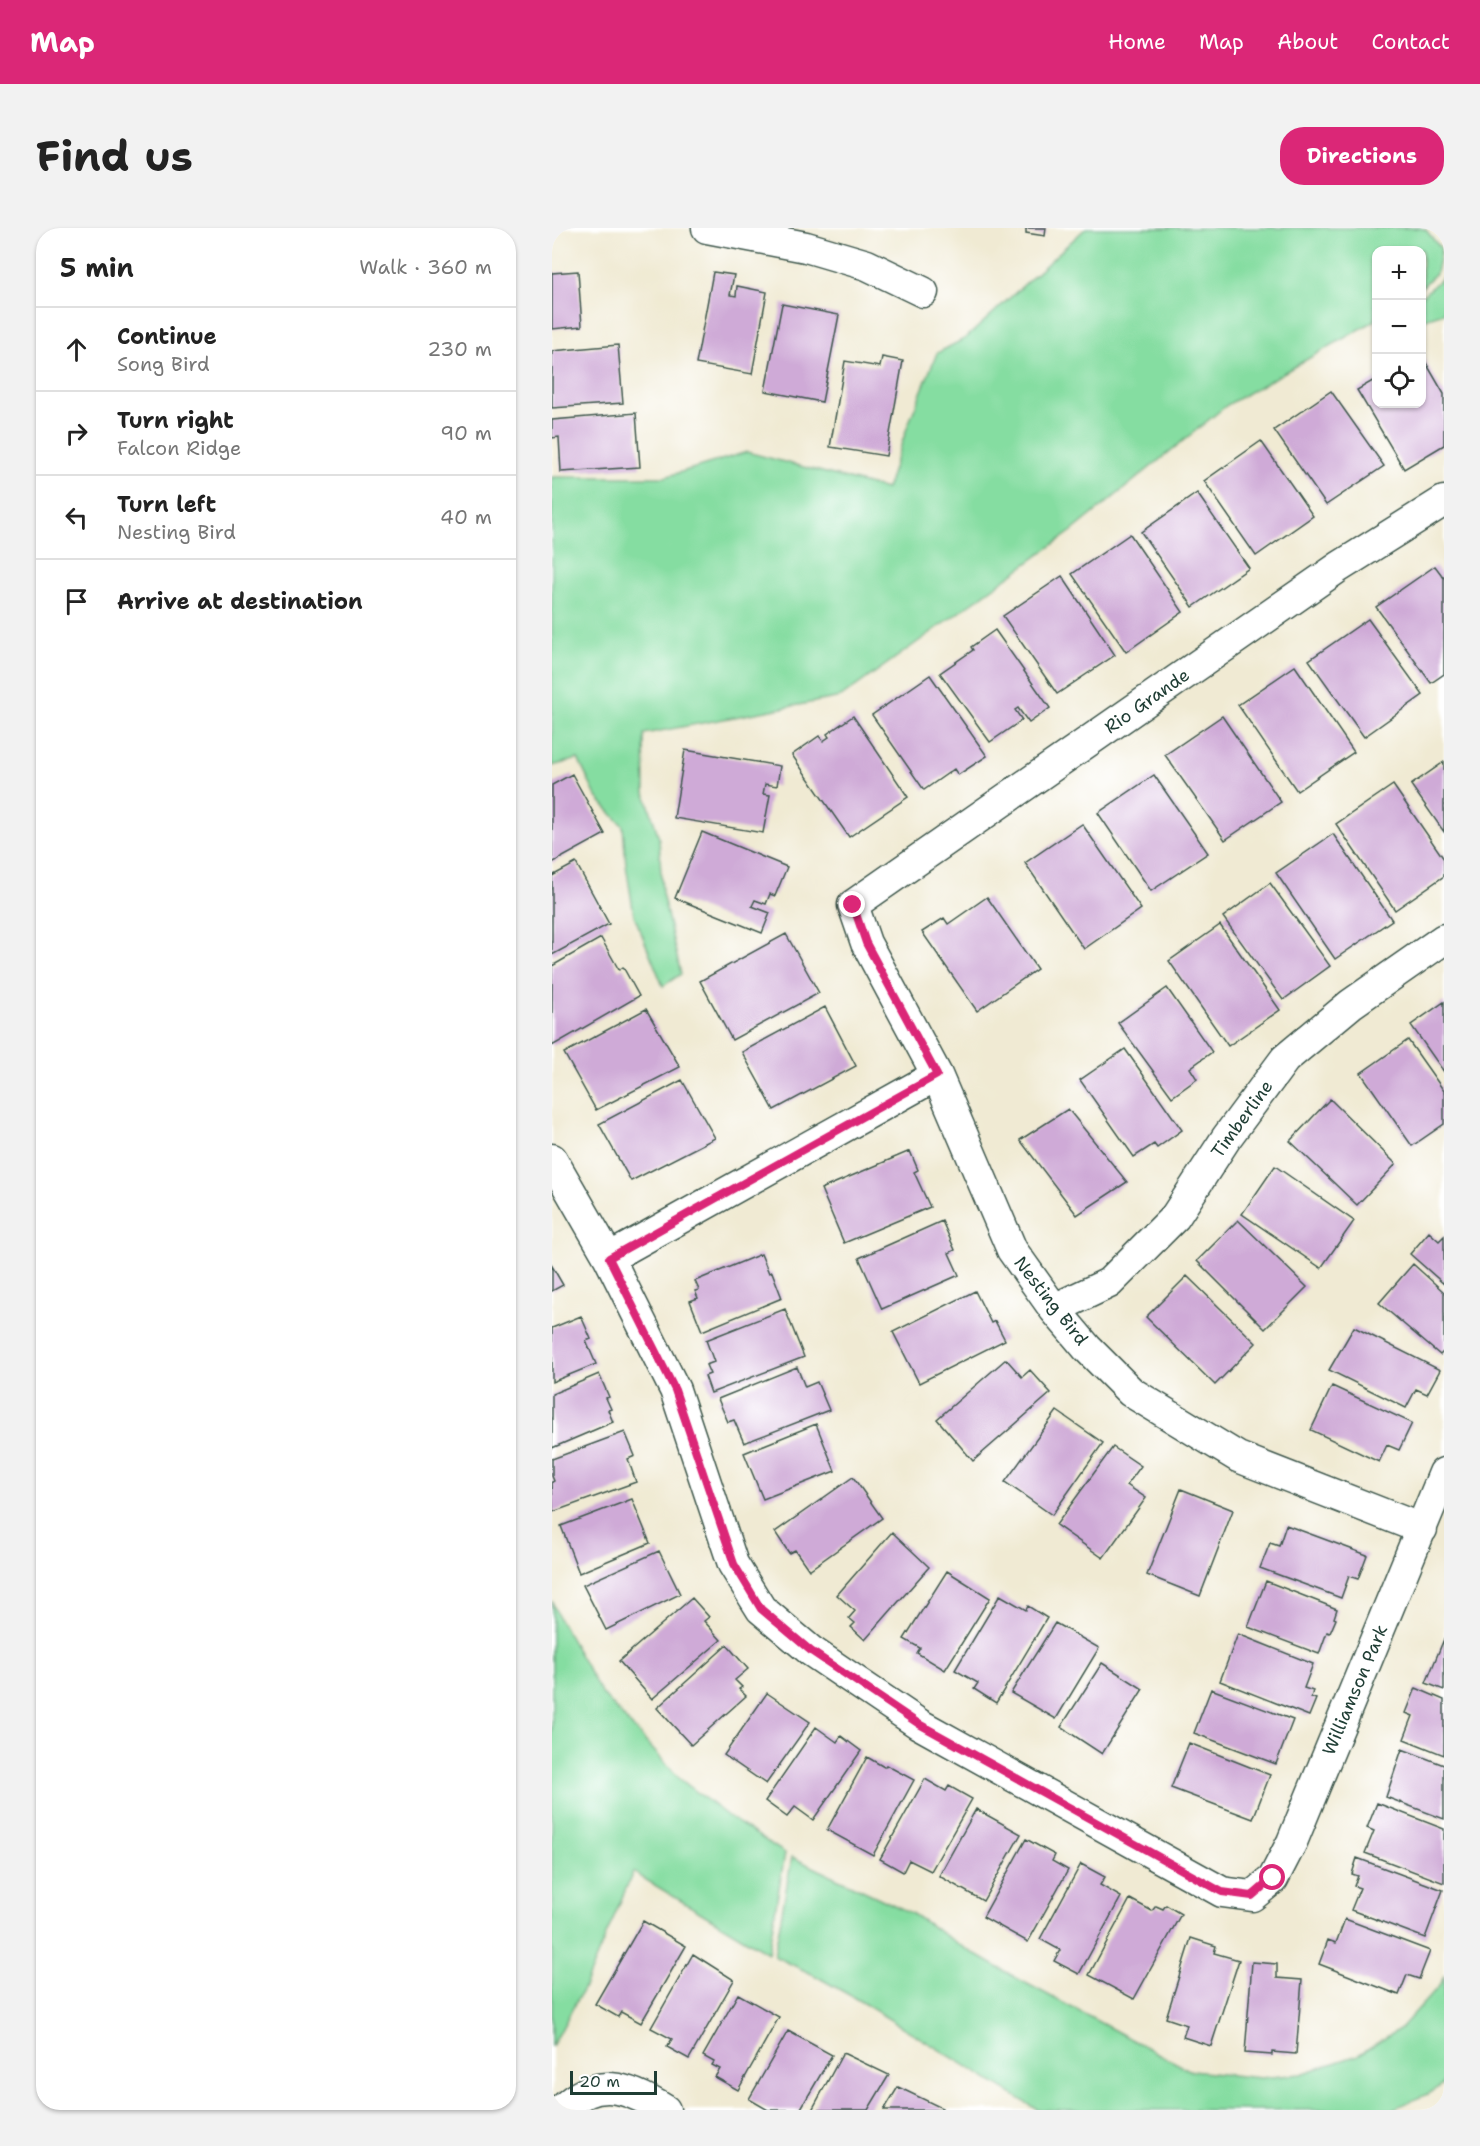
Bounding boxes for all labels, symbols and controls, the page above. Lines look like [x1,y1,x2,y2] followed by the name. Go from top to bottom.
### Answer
[30,23,95,61] text: Map
[1108,28,1166,56] text: Home
[1199,28,1244,56] text: Map
[1277,28,1338,56] text: About
[1371,28,1450,56] text: Contact
[1280,127,1444,185] button: Directions
[36,128,193,184] text: Find us
[1372,246,1426,408] map controls
[1372,246,1426,300] button: +
[60,250,134,285] text: 5 min
[359,254,492,280] text: Walk · 360 m
[1372,300,1426,354] button: −
[117,322,217,351] text: Continue
[60,333,93,366] icon: ahead
[427,336,492,362] text: 230 m
[117,351,210,377] text: Song Bird
[1372,354,1426,408] button: locate
[117,406,234,435] text: Turn right
[60,417,93,450] icon: right
[440,420,492,446] text: 90 m
[117,435,241,461] text: Falcon Ridge
[117,490,216,519] text: Turn left
[60,501,93,534] icon: left
[440,504,492,530] text: 40 m
[117,519,236,545] text: Nesting Bird
[60,585,93,618] icon: arrive
[117,587,363,616] text: Arrive at destination
[1100,663,1194,739] street label: Rio Grande
[839,891,865,917] route end
[1206,1075,1278,1163] street label: Timberline
[1009,1251,1093,1351] street label: Nesting Bird
[1317,1621,1393,1759] street label: Williamson Park
[1259,1864,1285,1890] route start
[570,2068,657,2096] scale bar
[579,2071,620,2092] text: 20 m

